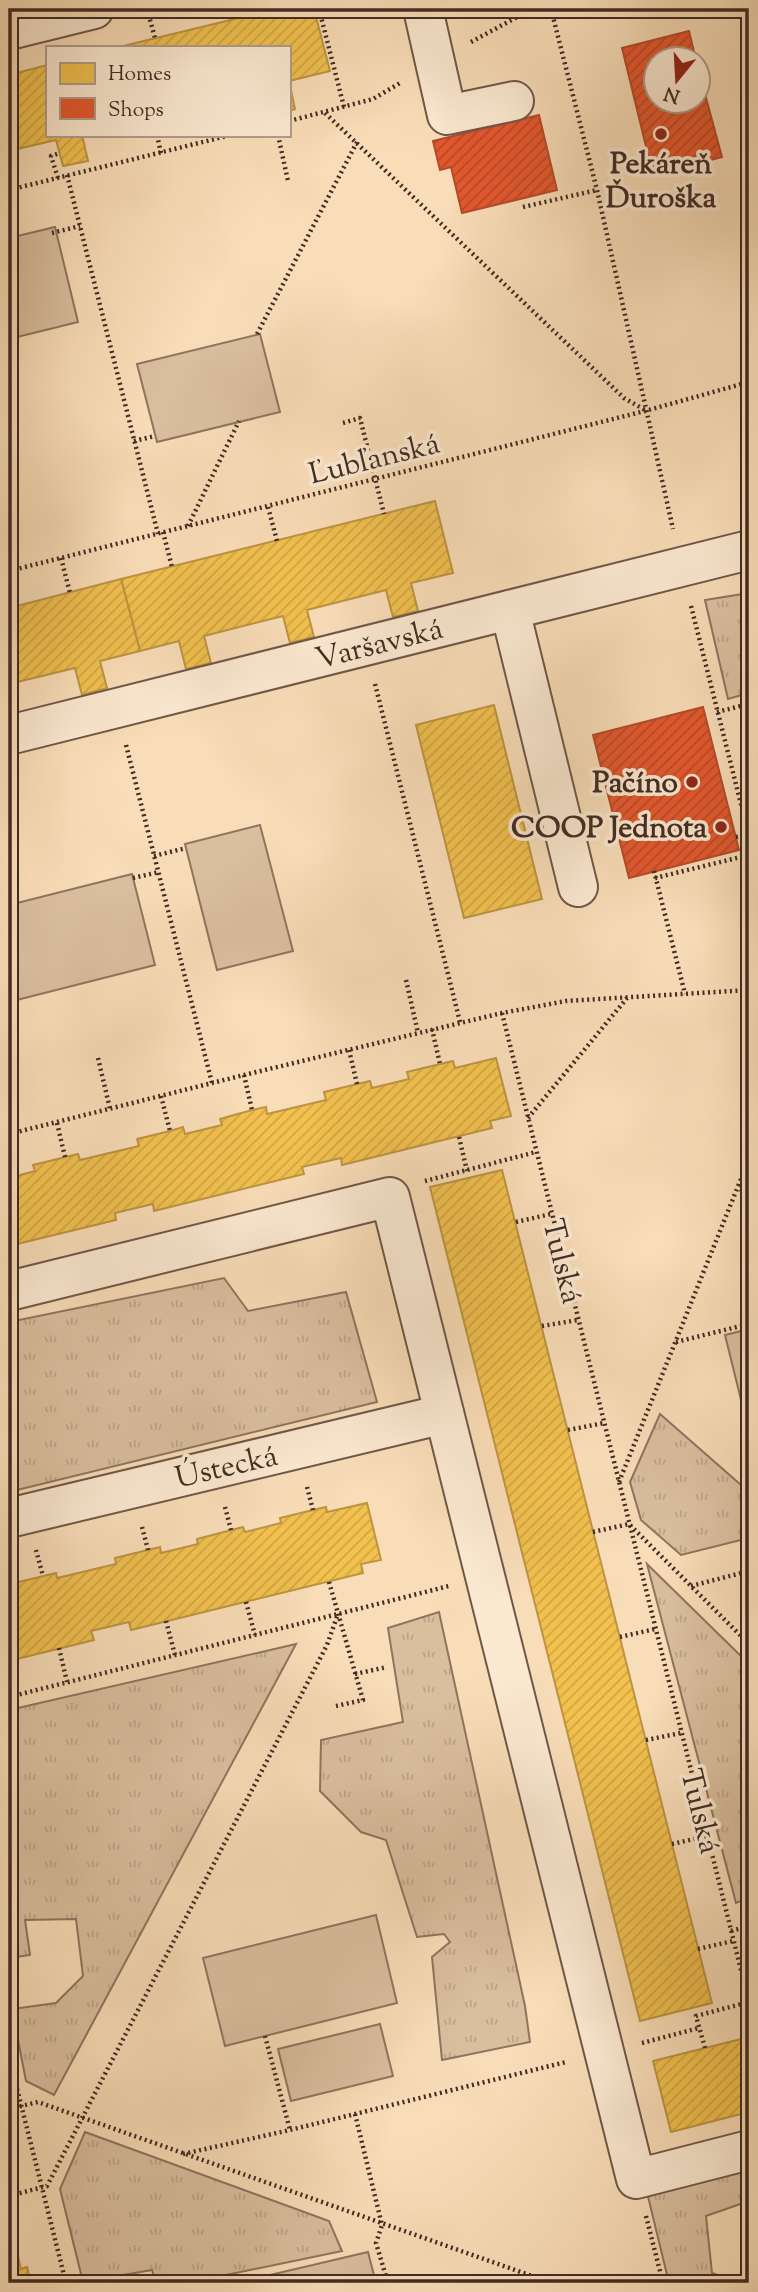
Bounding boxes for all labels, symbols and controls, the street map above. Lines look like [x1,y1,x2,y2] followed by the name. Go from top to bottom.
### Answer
[46,46,290,136] legend
[642,46,712,116] north arrow
[108,60,171,90] text: Homes
[661,79,684,109] text: N
[108,96,164,126] text: Shops
[653,126,669,142] marker: Pekáreň Ďuroška
[606,144,717,221] place label: Pekáreň Ďuroška
[305,423,445,497] street label: Ľubľanská
[311,609,448,682] street label: Varšavská
[592,763,678,806] place label: Pačíno
[684,774,700,790] marker: Pačíno
[511,808,707,851] place label: COOP Jednota
[713,819,729,835] marker: COOP Jednota
[529,1215,592,1309] street label: Tulská
[171,1436,282,1501] street label: Ústecká
[667,1765,730,1859] street label: Tulská

